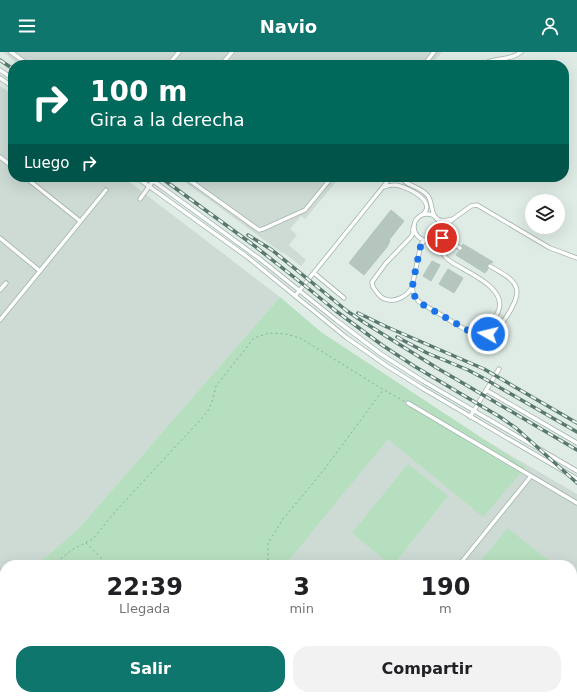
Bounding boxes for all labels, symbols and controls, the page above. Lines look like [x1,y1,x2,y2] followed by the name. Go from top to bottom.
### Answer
[16,15,38,37] icon: menu
[539,15,561,37] icon: person
[260,16,317,37] text: Navio
[90,75,187,108] text: 100 m
[24,76,76,128] icon: right
[90,109,245,130] text: Gira a la derecha
[78,152,100,174] icon: right
[24,154,70,172] text: Luego
[525,194,565,234] map controls
[525,194,565,234] button: layers
[425,221,459,255] pin
[431,227,453,249] icon: arrive
[467,313,509,355] position arrow
[106,573,183,601] text: 22:39
[293,573,310,601] text: 3
[420,573,470,601] text: 190
[119,601,170,616] text: Llegada
[289,601,314,616] text: min
[439,601,452,616] text: m
[16,646,285,692] button: Salir
[293,646,561,692] button: Compartir

